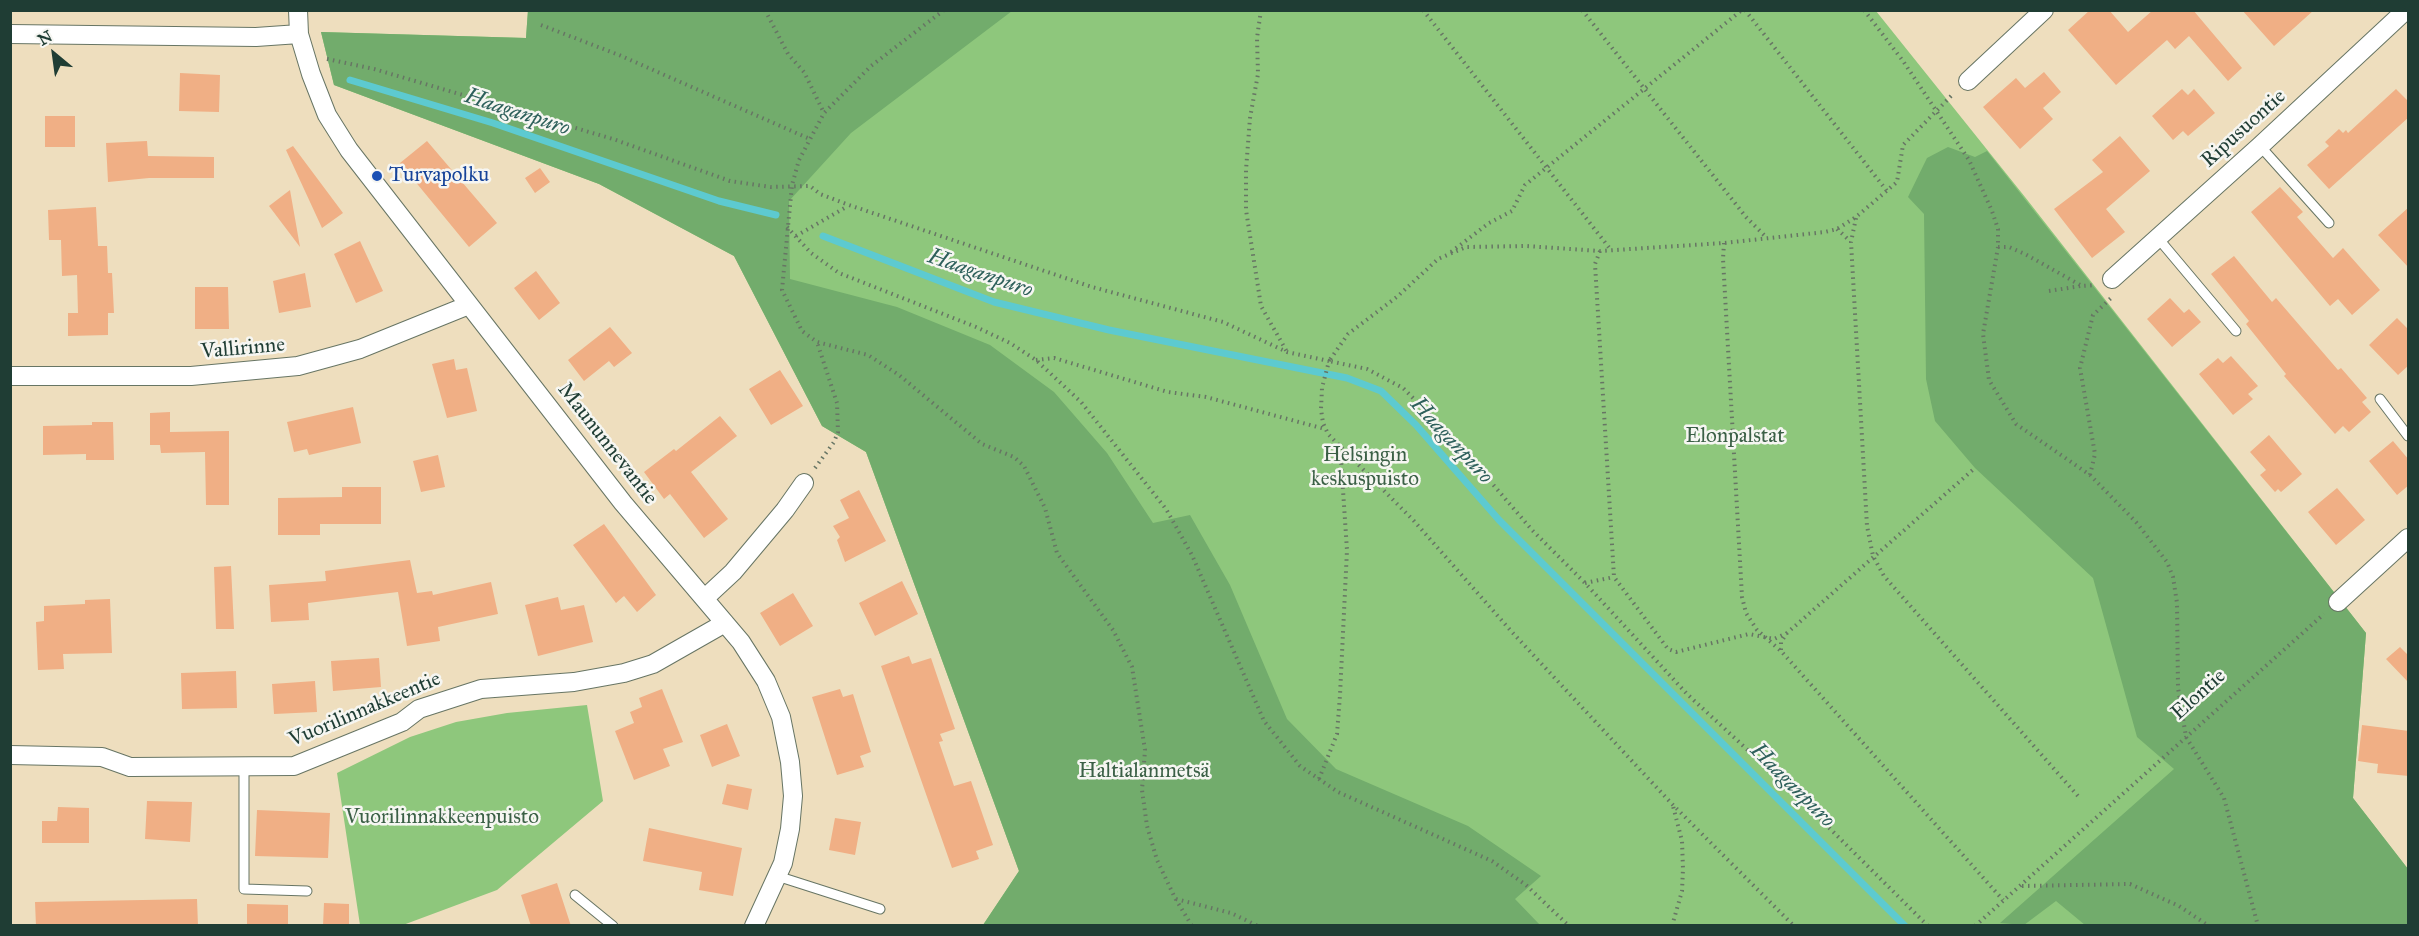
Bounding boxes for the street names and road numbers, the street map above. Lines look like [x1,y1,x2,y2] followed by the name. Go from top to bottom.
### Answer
[2197,85,2291,173] street label: Ripusuontie
[200,333,286,365] street label: Vallirinne
[552,378,662,510] street label: Maununnevantie
[2167,664,2231,726] street label: Elontie
[285,667,445,753] street label: Vuorilinnakkeentie

